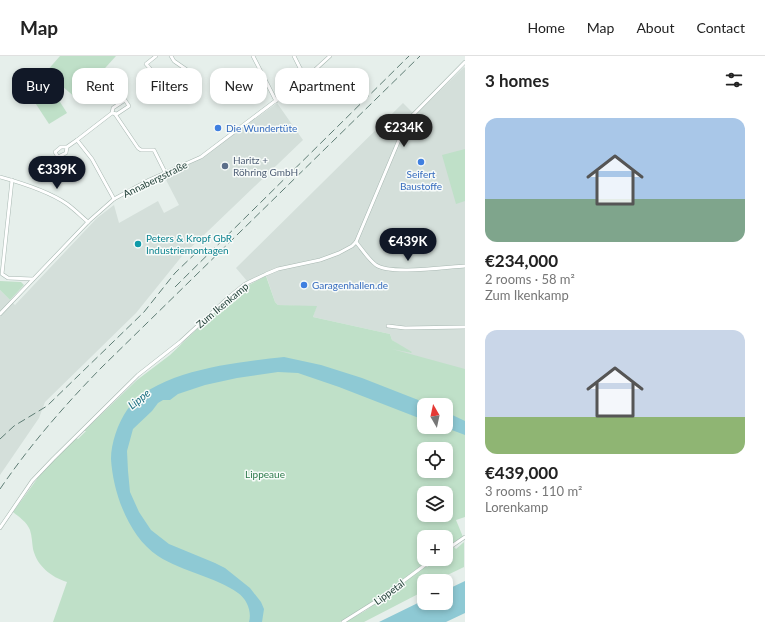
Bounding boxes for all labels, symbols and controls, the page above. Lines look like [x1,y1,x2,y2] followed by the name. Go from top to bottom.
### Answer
[20,16,58,39] text: Map
[527,19,565,36] text: Home
[587,19,614,36] text: Map
[636,19,674,36] text: About
[696,19,745,36] text: Contact
[12,68,64,104] chip: Buy
[72,68,128,104] chip: Rent
[136,68,202,104] chip: Filters
[210,68,267,104] chip: New
[275,68,369,104] chip: Apartment
[723,69,745,91] icon: filters
[485,70,549,91] text: 3 homes
[376,114,432,148] pin: €234K
[384,119,424,135] text: €234K
[226,122,297,134] place label: Die Wundertüte
[213,123,223,133] marker: Die Wundertüte
[579,144,651,216] icon: home
[233,154,298,178] place label: Haritz + Röhring GmbH
[29,156,85,190] pin: €339K
[416,157,426,167] marker: Seifert Baustoffe
[121,158,189,200] street label: Annabergstraße
[37,161,77,177] text: €339K
[220,161,230,171] marker: Haritz + Röhring GmbH
[400,168,442,192] place label: Seifert Baustoffe
[380,228,436,262] pin: €439K
[146,232,233,256] place label: Peters & Kropf GbR Industriemontagen
[388,233,428,249] text: €439K
[133,239,143,249] marker: Peters & Kropf GbR Industriemontagen
[485,250,558,271] text: €234,000
[485,271,575,287] text: 2 rooms · 58 m²
[193,279,251,330] street label: Zum Ikenkamp
[312,279,388,291] place label: Garagenhallen.de
[299,280,309,290] marker: Garagenhallen.de
[485,287,569,303] text: Zum Ikenkamp
[579,356,651,428] icon: home
[125,386,152,411] water label: Lippe
[417,398,453,434] north arrow
[417,398,453,610] map controls
[417,442,453,478] button: locate
[485,462,558,483] text: €439,000
[245,468,285,480] park label: Lippeaue
[485,483,582,499] text: 3 rooms · 110 m²
[417,486,453,522] button: layers
[485,499,548,515] text: Lorenkamp
[417,530,453,566] button: +
[417,574,453,610] button: −
[371,577,407,607] street label: Lippetal

